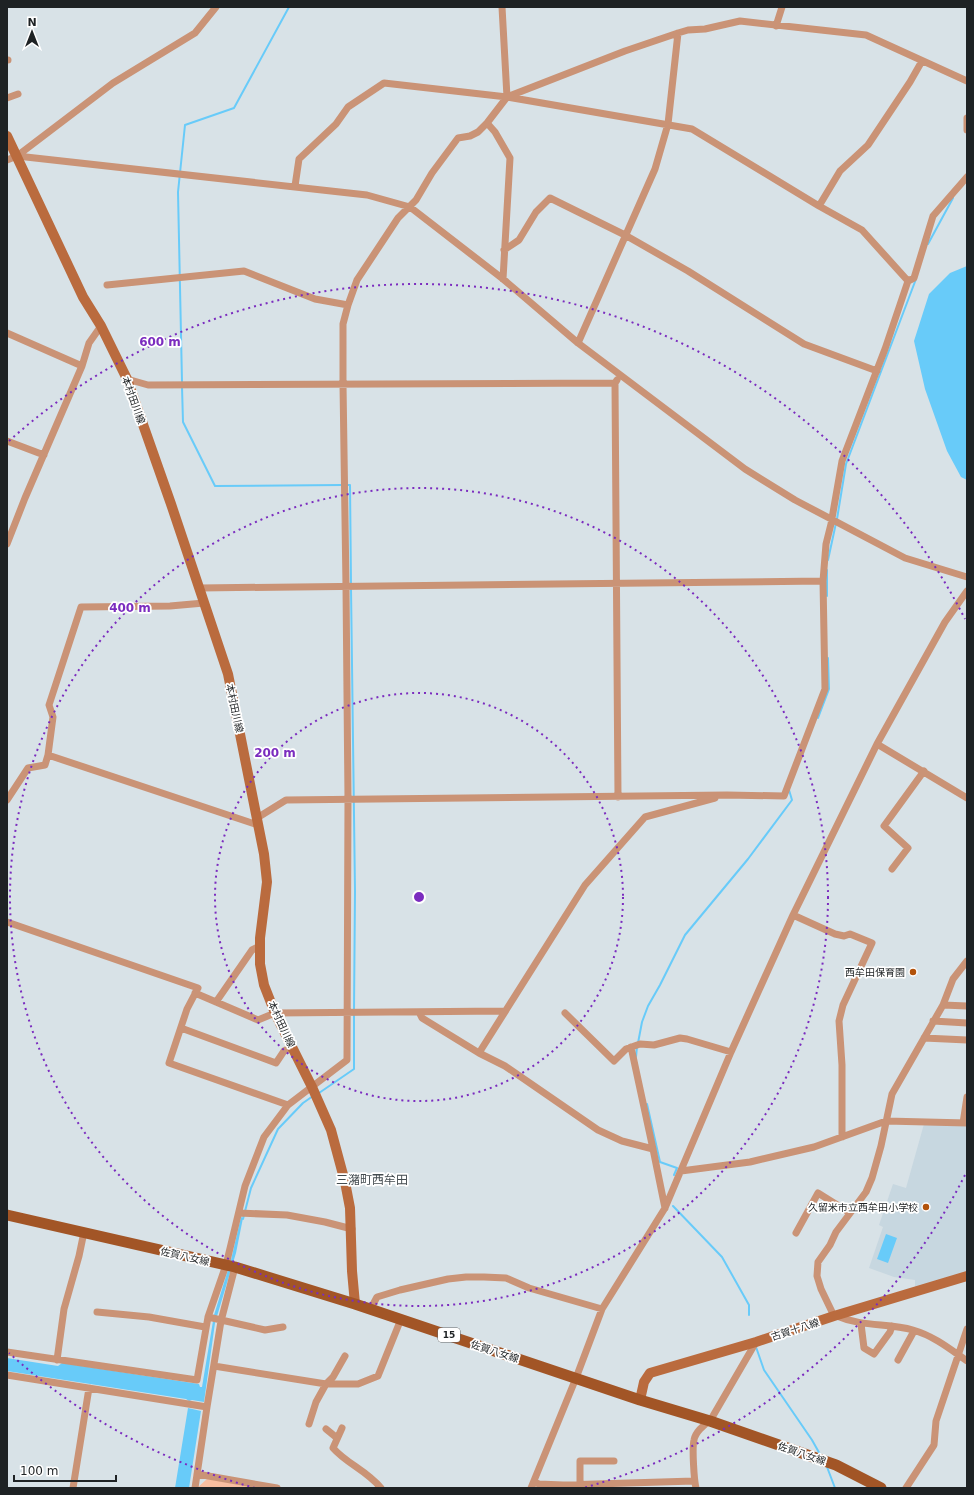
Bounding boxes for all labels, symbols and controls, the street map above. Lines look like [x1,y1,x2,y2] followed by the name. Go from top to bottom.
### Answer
[12,12,52,52] north arrow
[27,16,37,29] text: N
[139,335,181,349] text: 600 m
[120,375,147,426] street label: 本村田川線
[109,601,151,615] text: 400 m
[224,683,245,734] street label: 本村田川線
[254,746,296,760] text: 200 m
[412,890,426,904] centre of rings
[845,967,905,978] place label: 西牟田保育園
[908,967,918,977] marker: 西牟田保育園
[266,999,297,1049] street label: 本村田川線
[336,1173,408,1187] district label: 三潴町西牟田
[808,1202,918,1213] place label: 久留米市立西牟田小学校
[921,1202,931,1212] marker: 久留米市立西牟田小学校
[159,1246,210,1267] street label: 佐賀八女線
[770,1317,821,1342] street label: 古賀十八線
[438,1328,460,1342] road number: 15
[469,1339,520,1364] street label: 佐賀八女線
[776,1440,827,1467] street label: 佐賀八女線
[14,1457,116,1483] scale bar
[20,1464,58,1478] text: 100 m

